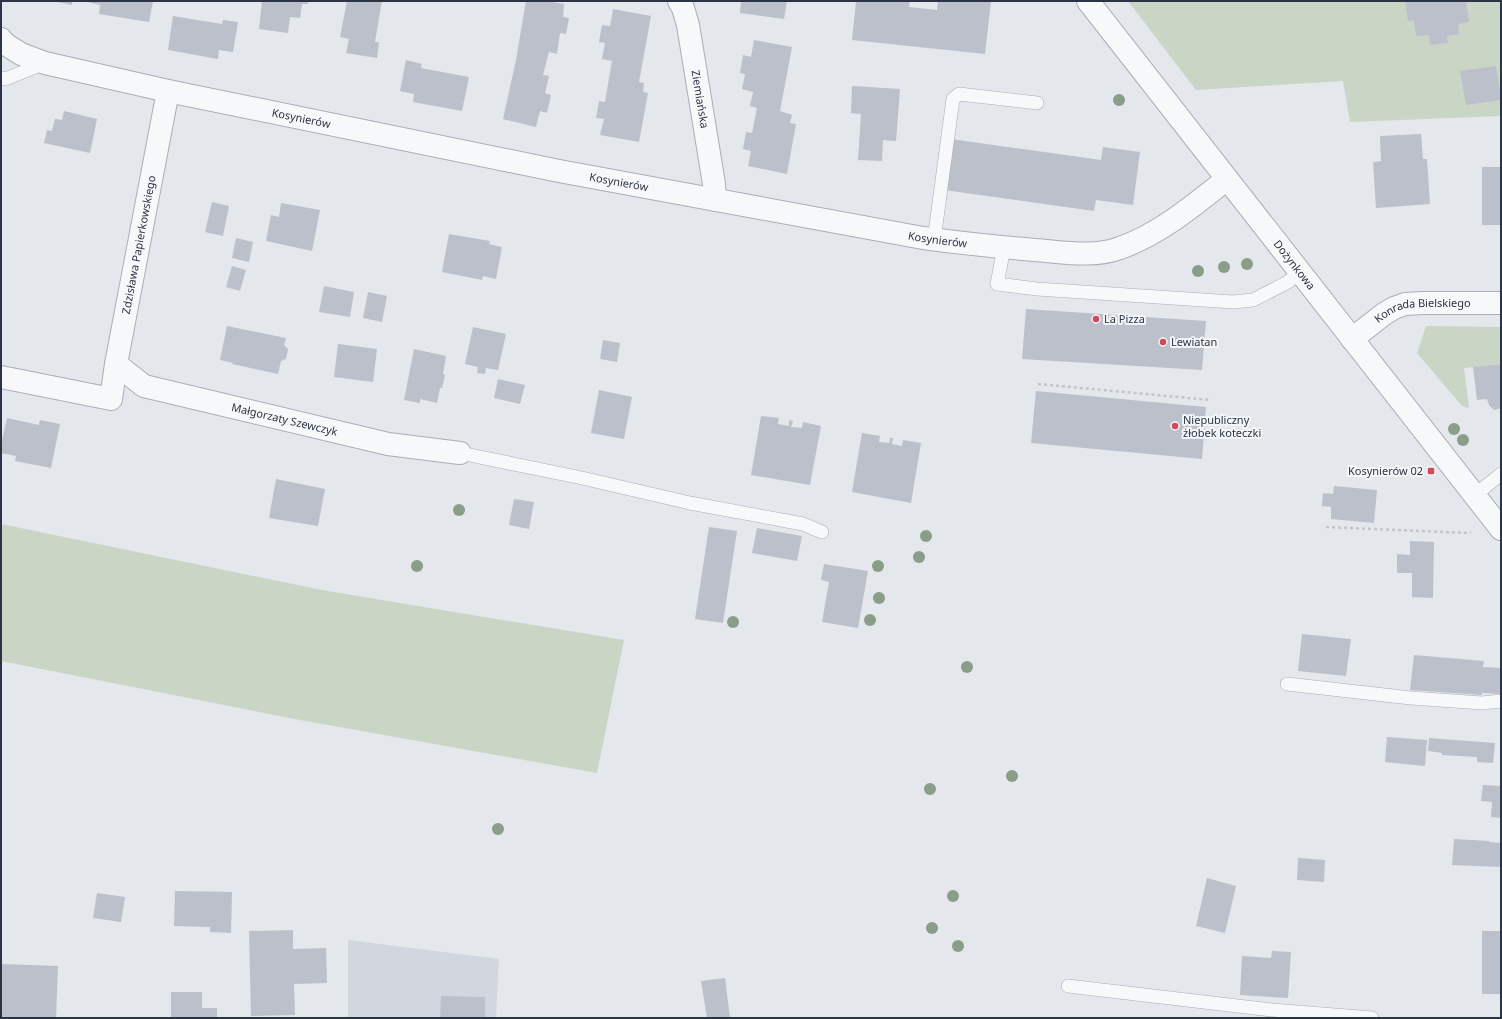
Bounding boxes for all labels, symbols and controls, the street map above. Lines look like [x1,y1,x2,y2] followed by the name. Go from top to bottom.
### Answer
[688,69,713,129] street label: Ziemiańska
[271,104,332,131] street label: Kosynierów
[588,169,650,194] street label: Kosynierów
[118,174,159,315] street label: Zdzisława Papierkowskiego
[907,227,968,250] street label: Kosynierów
[1271,237,1319,293] street label: Dożynkowa
[1371,295,1471,326] street label: Konrada Bielskiego
[1104,311,1145,326] place label: La Pizza
[1091,314,1101,324] marker: La Pizza
[1171,334,1217,349] place label: Lewiatan
[1158,337,1168,347] marker: Lewiatan
[230,399,339,439] street label: Małgorzaty Szewczyk
[1183,412,1261,440] place label: Niepubliczny żłobek koteczki
[1170,421,1180,431] marker: Niepubliczny żłobek koteczki
[1348,463,1423,478] place label: Kosynierów 02
[1426,466,1436,476] marker: Kosynierów 02

